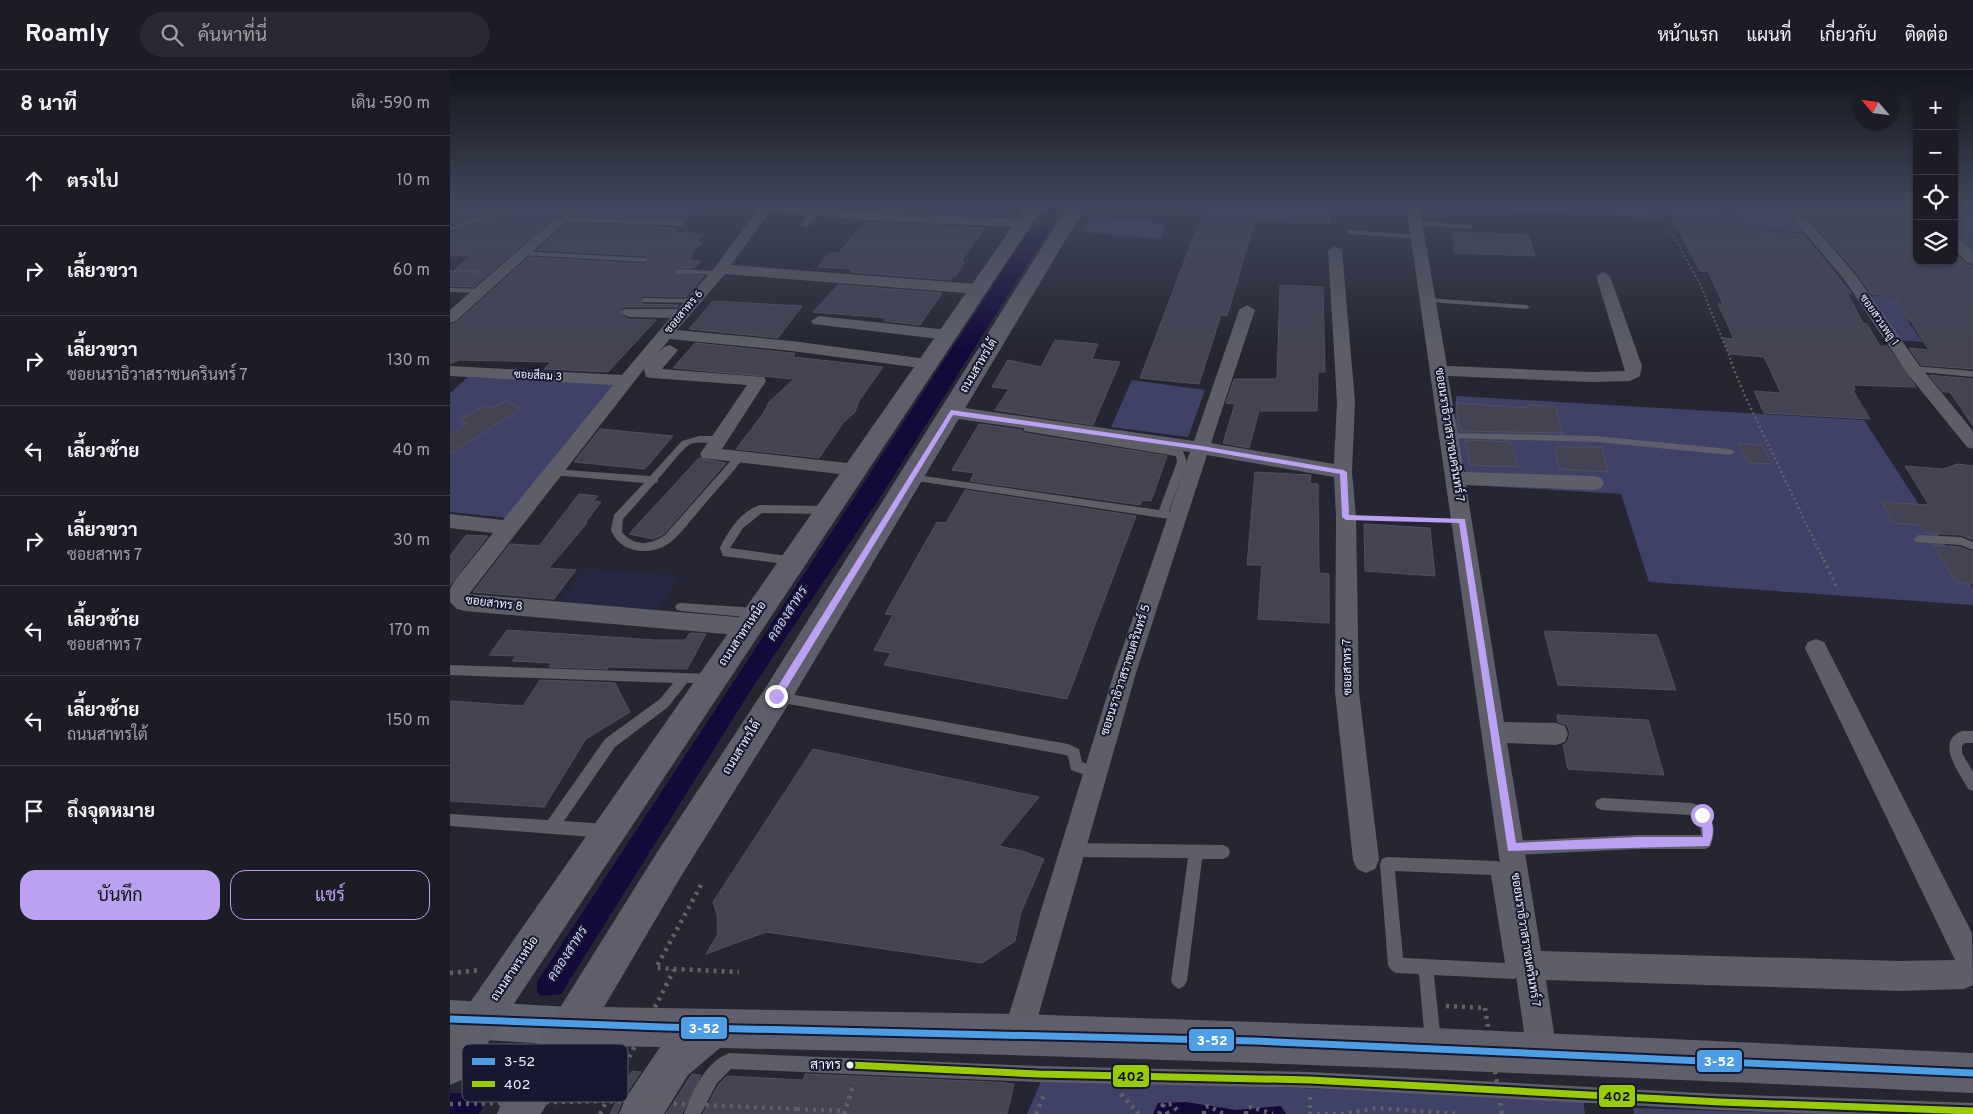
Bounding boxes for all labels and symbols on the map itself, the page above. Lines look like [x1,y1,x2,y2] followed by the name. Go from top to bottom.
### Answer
[1853,85,1898,130] north arrow
[662,287,706,337] street label: ซอยสาทร 6
[1856,292,1902,348] street label: ซอยสวนพลู 1
[956,335,1002,396] street label: ถนนสาทรใต้
[514,366,563,384] street label: ซอยสีลม 3
[1430,367,1468,503] street label: ซอยนราธิวาสราชนครินทร์ 7
[764,582,813,645] water label: คลองสาทร
[464,593,524,615] street label: ซอยสาทร 8
[715,599,771,669] street label: ถนนสาทรเหนือ
[1096,602,1155,738] street label: ซอยนราธิวาสราชนครินทร์ 5
[1340,639,1356,695] street label: ซอยสาทร 7
[765,685,788,708] route end
[718,717,765,778] street label: ถนนสาทรใต้
[1691,804,1714,827] route start
[1506,872,1544,1008] street label: ซอยนราธิวาสราชนครินทร์ 7
[544,922,593,985] water label: คลองสาทร
[487,934,543,1004] street label: ถนนสาทรเหนือ
[680,1016,728,1040] line badge: 3-52
[688,1021,720,1038] text: 3-52
[1188,1028,1235,1052] line badge: 3-52
[1196,1033,1228,1050] text: 3-52
[462,1044,628,1102] legend
[1696,1049,1743,1073] line badge: 3-52
[504,1054,535,1071] text: 3-52
[1703,1054,1735,1071] text: 3-52
[810,1057,841,1074] place label: สาทร
[845,1060,855,1070] marker: สาทร
[1112,1064,1150,1088] line badge: 402
[1118,1069,1144,1086] text: 402
[504,1077,530,1094] text: 402
[1598,1084,1636,1108] line badge: 402
[1604,1089,1630,1106] text: 402

